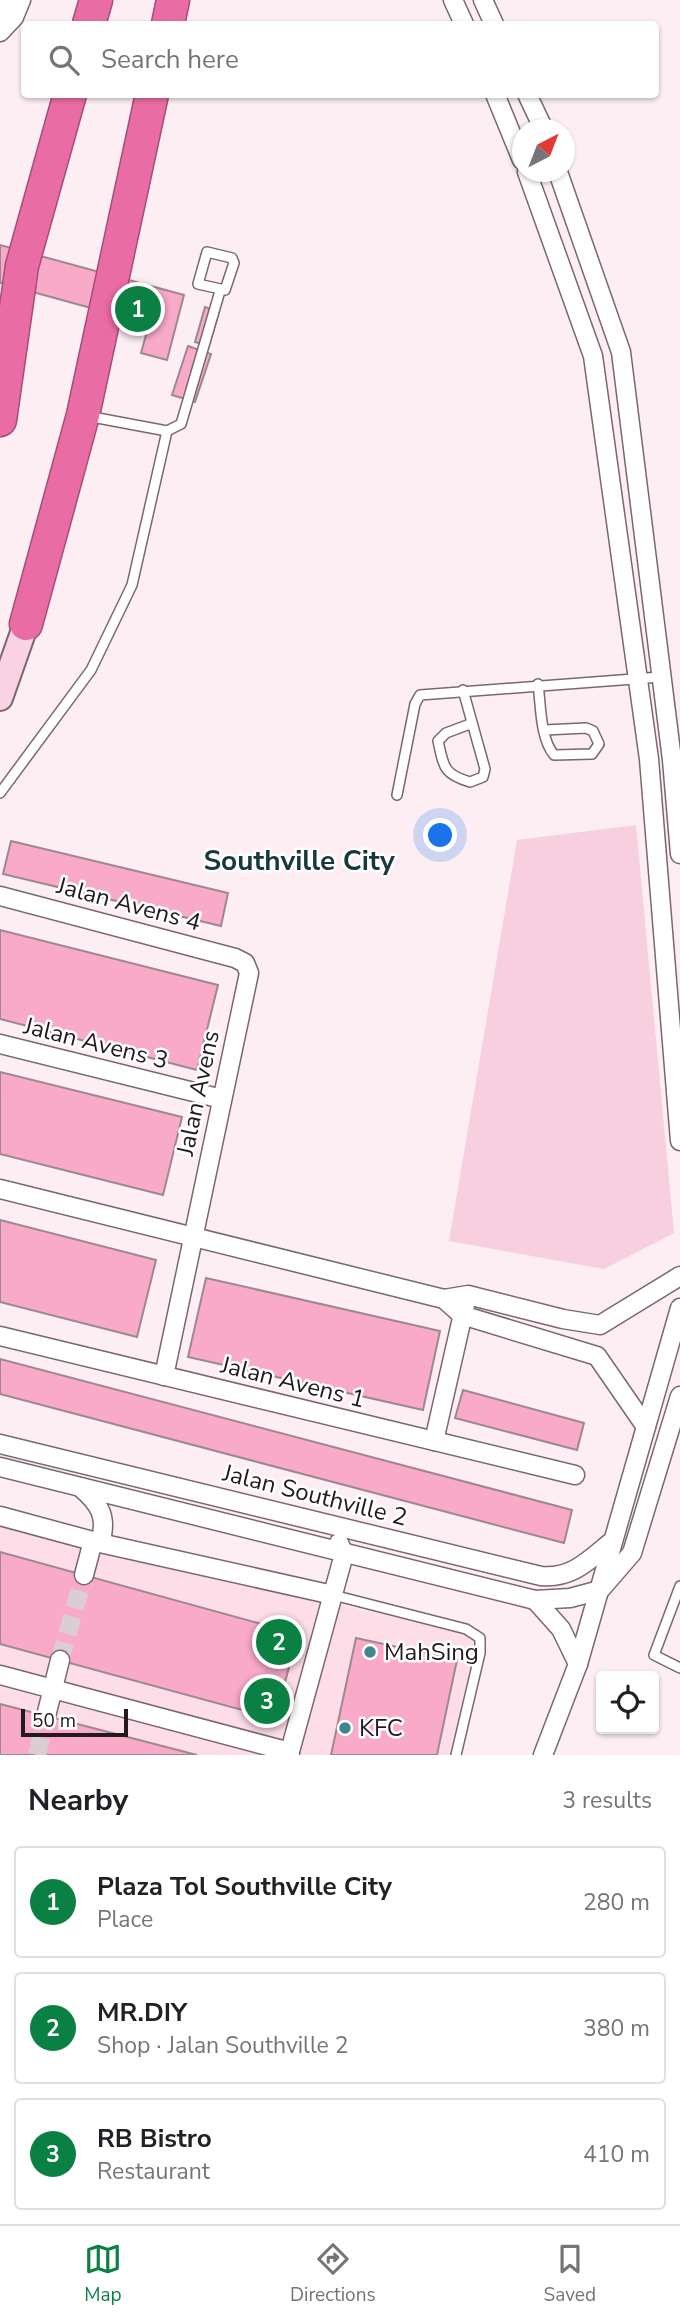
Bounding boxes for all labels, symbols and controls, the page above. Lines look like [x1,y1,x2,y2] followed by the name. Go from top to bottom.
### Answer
[21,21,659,98] search box
[45,41,83,79] icon: search
[101,42,239,77] text: Search here
[512,119,575,182] north arrow
[115,283,161,335] pin: 1
[423,818,457,852] your location
[203,842,395,880] district label: Southville City
[53,869,204,939] street label: Jalan Avens 4
[20,1009,172,1076] street label: Jalan Avens 3
[169,1028,227,1159] street label: Jalan Avens
[217,1348,369,1415] street label: Jalan Avens 1
[218,1456,411,1533] street label: Jalan Southville 2
[256,1616,302,1668] pin: 2
[384,1636,479,1668] place label: MahSing
[362,1644,378,1660] marker: MahSing
[596,1671,659,1734] map controls
[596,1671,659,1734] button: locate
[244,1675,290,1727] pin: 3
[21,1706,128,1738] scale bar
[32,1708,76,1734] text: 50 m
[359,1712,403,1744] place label: KFC
[337,1720,353,1736] marker: KFC
[28,1780,128,1821] text: Nearby
[562,1785,652,1816] text: 3 results
[97,1869,392,1904] text: Plaza Tol Southville City
[46,1887,60,1918] text: 1
[583,1887,650,1918] text: 280 m
[97,1904,153,1935] text: Place
[97,1995,187,2030] text: MR.DIY
[46,2013,60,2044] text: 2
[583,2013,650,2044] text: 380 m
[97,2030,349,2061] text: Shop · Jalan Southville 2
[97,2121,212,2156] text: RB Bistro
[46,2139,60,2170] text: 3
[583,2139,650,2170] text: 410 m
[97,2156,210,2187] text: Restaurant
[84,2240,122,2308] tab: Map
[290,2240,376,2308] tab: Directions
[544,2240,596,2308] tab: Saved

